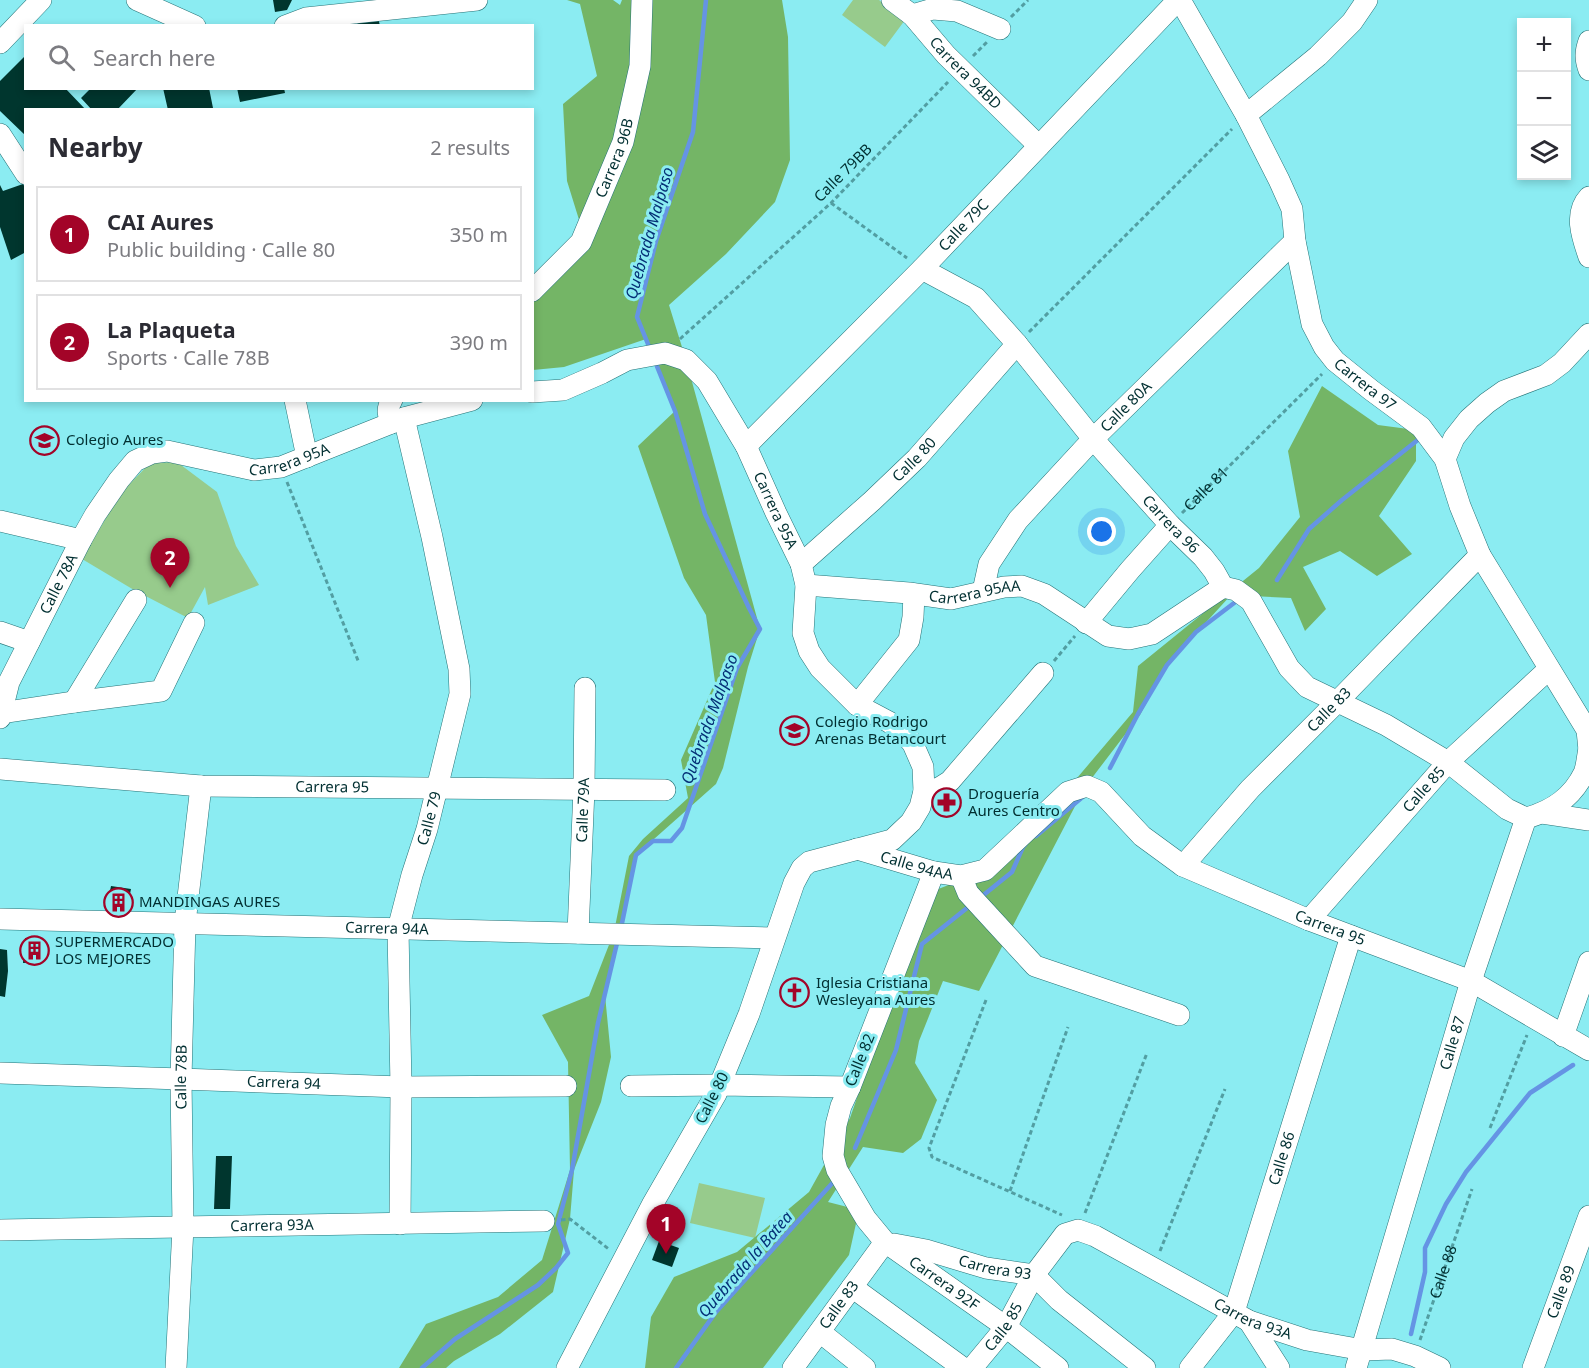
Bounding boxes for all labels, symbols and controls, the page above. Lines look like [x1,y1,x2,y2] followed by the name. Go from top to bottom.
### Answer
[1517,18,1571,180] map controls
[1517,18,1571,72] button: +
[24,24,534,90] search box
[926,32,1006,113] street label: Carrera 94BD
[45,41,78,74] icon: search
[93,42,215,72] text: Search here
[1517,72,1571,126] button: −
[590,116,637,200] street label: Carrera 96B
[1517,126,1571,180] button: layers
[48,129,143,165] text: Nearby
[430,134,510,161] text: 2 results
[809,139,876,206] street label: Calle 79BB
[620,164,678,302] water label: Quebrada Malpaso
[933,194,993,255] street label: Calle 79C
[107,206,214,236] text: CAI Aures
[64,221,75,248] text: 1
[450,221,508,248] text: 350 m
[107,236,335,263] text: Public building · Calle 80
[107,314,236,344] text: La Plaqueta
[64,329,75,356] text: 2
[450,329,508,356] text: 390 m
[107,344,270,371] text: Sports · Calle 78B
[1330,353,1401,414] street label: Carrera 97
[1095,376,1156,436] street label: Calle 80A
[29,424,61,456] school or university icon: Colegio Aures
[66,429,163,449] place label: Colegio Aures
[887,432,940,486] street label: Calle 80
[247,438,332,480] street label: Carrera 95A
[1179,462,1232,515] street label: Calle 81
[750,468,803,553] street label: Carrera 95A
[1139,490,1204,557] street label: Carrera 96
[1087,517,1116,546] your location
[150,538,190,588] pin: 2
[34,550,82,617] street label: Calle 78A
[928,575,1021,608] street label: Carrera 95AA
[675,651,743,787] water label: Quebrada Malpaso
[1302,682,1355,736] street label: Calle 83
[815,711,947,748] place label: Colegio Rodrigo Arenas Betancourt
[778,715,810,747] school or university icon: Colegio Rodrigo Arenas Betancourt
[1397,761,1449,816] street label: Calle 85
[295,776,369,796] street label: Carrera 95
[571,777,593,843] street label: Calle 79A
[968,783,1060,820] place label: Droguería Aures Centro
[931,787,963,819] pharmacy icon: Droguería Aures Centro
[411,789,445,848] street label: Calle 79
[878,846,955,884] street label: Calle 94AA
[102,886,134,918] building icon: MANDINGAS AURES
[139,891,280,911] place label: MANDINGAS AURES
[1292,904,1369,949] street label: Carrera 95
[345,916,429,939] street label: Carrera 94A
[55,931,174,968] place label: SUPERMERCADO LOS MEJORES
[18,935,50,967] building icon: SUPERMERCADO LOS MEJORES
[816,972,935,1009] place label: Iglesia Cristiana Wesleyana Aures
[779,976,811,1008] church icon: Iglesia Cristiana Wesleyana Aures
[1434,1013,1469,1072] street label: Calle 87
[839,1030,879,1089] street label: Calle 82
[170,1044,191,1110] street label: Calle 78B
[690,1068,733,1127] street label: Calle 80
[247,1070,322,1093] street label: Carrera 94
[1263,1129,1299,1188] street label: Calle 86
[646,1204,686,1254] pin: 1
[693,1206,797,1322] water label: Quebrada la Batea
[230,1214,314,1235] street label: Carrera 93A
[1424,1242,1461,1301] street label: Calle 88
[956,1249,1033,1284] street label: Carrera 93
[905,1251,984,1314] street label: Carrera 92F
[1541,1262,1579,1321] street label: Calle 89
[814,1276,863,1333] street label: Calle 83
[1211,1293,1295,1344] street label: Carrera 93A
[979,1299,1026,1355] street label: Calle 85

